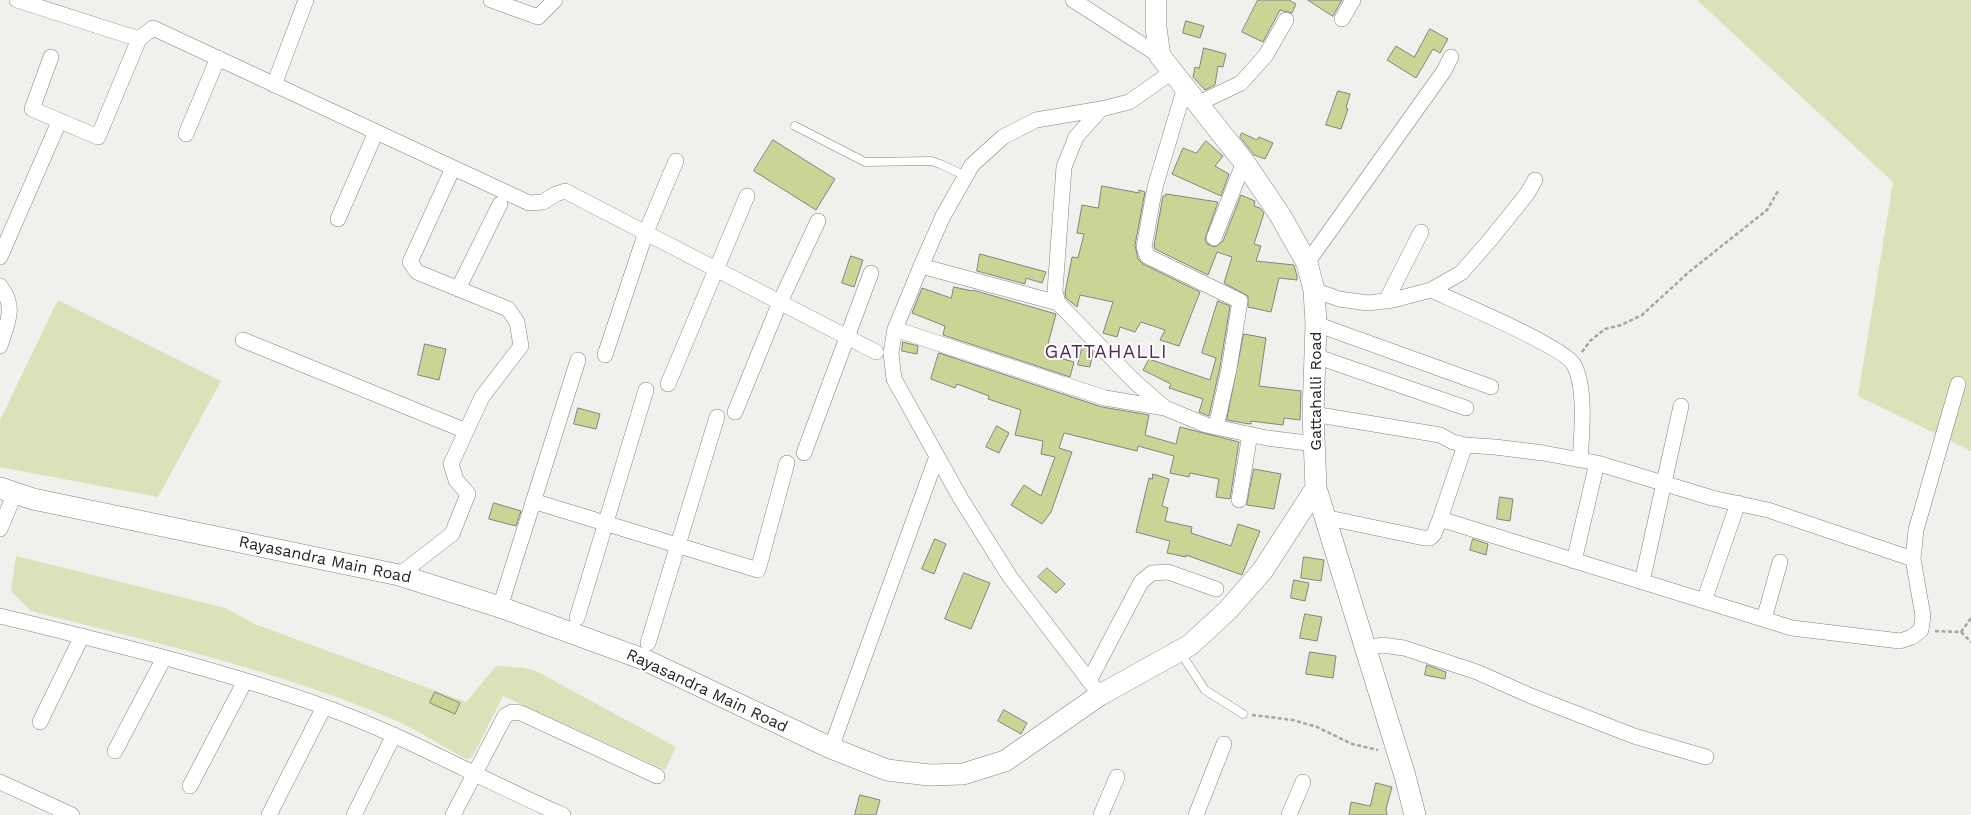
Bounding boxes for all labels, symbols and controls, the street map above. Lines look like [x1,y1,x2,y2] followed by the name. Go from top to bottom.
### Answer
[1306,331,1326,451] street label: Gattahalli Road
[1043,341,1169,363] district label: GATTAHALLI
[237,532,413,588] street label: Rayasandra Main Road
[623,645,791,737] street label: Rayasandra Main Road

